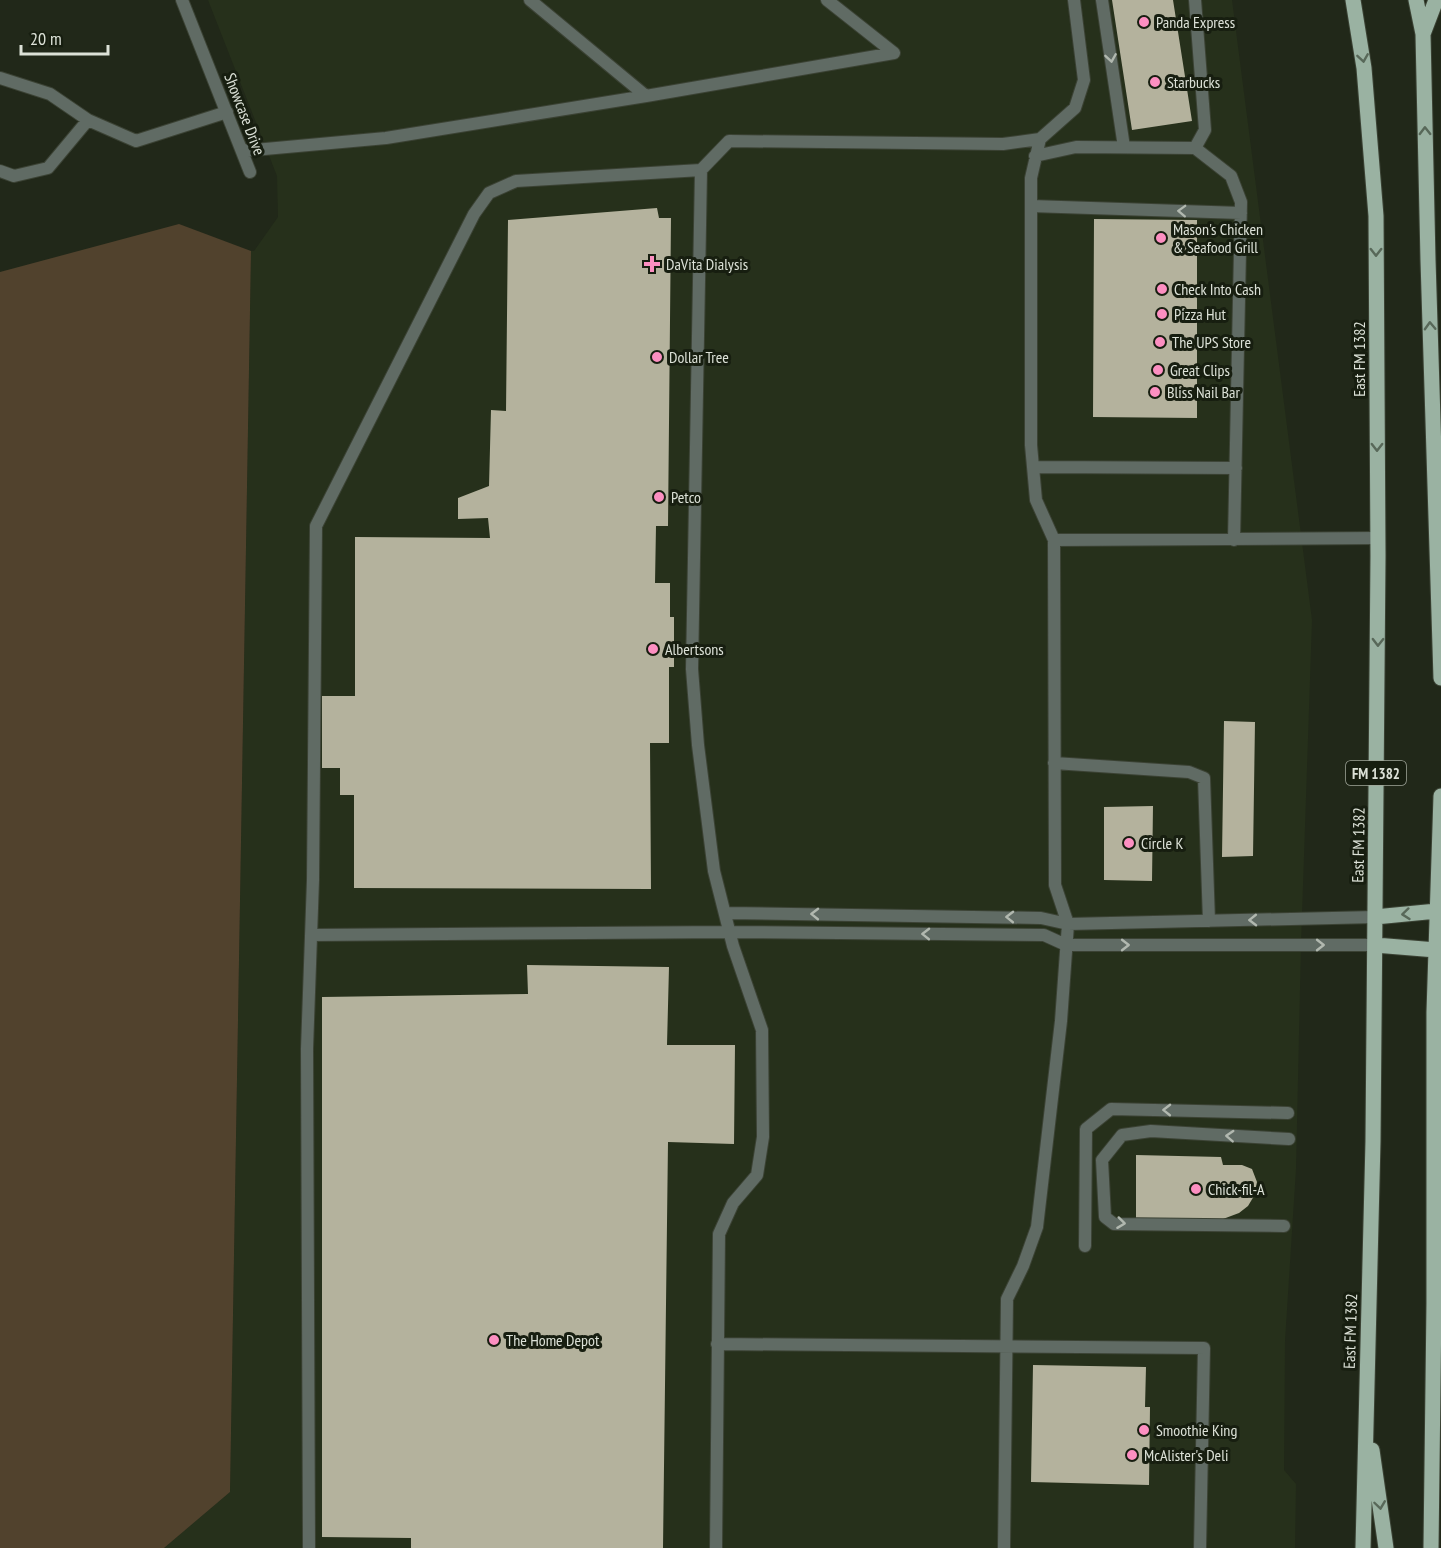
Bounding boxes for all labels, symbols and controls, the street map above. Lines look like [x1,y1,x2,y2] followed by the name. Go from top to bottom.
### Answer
[1156,12,1235,32] place label: Panda Express
[1137,15,1151,29] marker: Panda Express
[21,18,108,56] scale bar
[30,27,62,50] text: 20 m
[1104,53,1116,62] one-way arrow
[1356,53,1368,62] one-way arrow
[220,70,270,158] street label: Showcase Drive
[1167,72,1220,92] place label: Starbucks
[1148,75,1162,89] marker: Starbucks
[1419,126,1431,135] one-way arrow
[1178,205,1187,217] one-way arrow
[1173,219,1263,257] place label: Mason's Chicken & Seafood Grill
[1154,231,1168,245] marker: Mason's Chicken & Seafood Grill
[1370,248,1382,257] one-way arrow
[666,254,748,274] place label: DaVita Dialysis
[643,255,661,273] marker: DaVita Dialysis
[1174,279,1261,299] place label: Check Into Cash
[1155,282,1169,296] marker: Check Into Cash
[1174,304,1227,324] place label: Pizza Hut
[1155,307,1169,321] marker: Pizza Hut
[1349,321,1369,397] street label: East FM 1382
[1424,321,1436,330] one-way arrow
[1172,332,1251,352] place label: The UPS Store
[1153,335,1167,349] marker: The UPS Store
[669,347,729,367] place label: Dollar Tree
[650,350,664,364] marker: Dollar Tree
[1170,360,1230,380] place label: Great Clips
[1151,363,1165,377] marker: Great Clips
[1167,382,1240,402] place label: Bliss Nail Bar
[1148,385,1162,399] marker: Bliss Nail Bar
[1371,443,1383,452] one-way arrow
[671,487,701,507] place label: Petco
[652,490,666,504] marker: Petco
[1371,638,1384,647] one-way arrow
[665,639,724,659] place label: Albertsons
[646,642,660,656] marker: Albertsons
[1346,761,1406,785] road number: FM 1382
[1347,807,1369,883] street label: East FM 1382
[1141,833,1184,853] place label: Circle K
[1122,836,1136,850] marker: Circle K
[1401,907,1411,920] one-way arrow
[811,908,820,921] one-way arrow
[1006,911,1015,924] one-way arrow
[1249,914,1258,926] one-way arrow
[922,928,931,940] one-way arrow
[1120,939,1129,951] one-way arrow
[1315,939,1324,951] one-way arrow
[1162,1104,1171,1117] one-way arrow
[1226,1129,1235,1142] one-way arrow
[1208,1179,1265,1199] place label: Chick-fil-A
[1189,1182,1203,1196] marker: Chick-fil-A
[1116,1217,1126,1229] one-way arrow
[1339,1293,1361,1369] street label: East FM 1382
[506,1330,600,1350] place label: The Home Depot
[487,1333,501,1347] marker: The Home Depot
[1156,1420,1237,1440] place label: Smoothie King
[1137,1423,1151,1437] marker: Smoothie King
[1144,1445,1228,1465] place label: McAlister's Deli
[1125,1448,1139,1462] marker: McAlister's Deli
[1374,1501,1386,1510] one-way arrow

